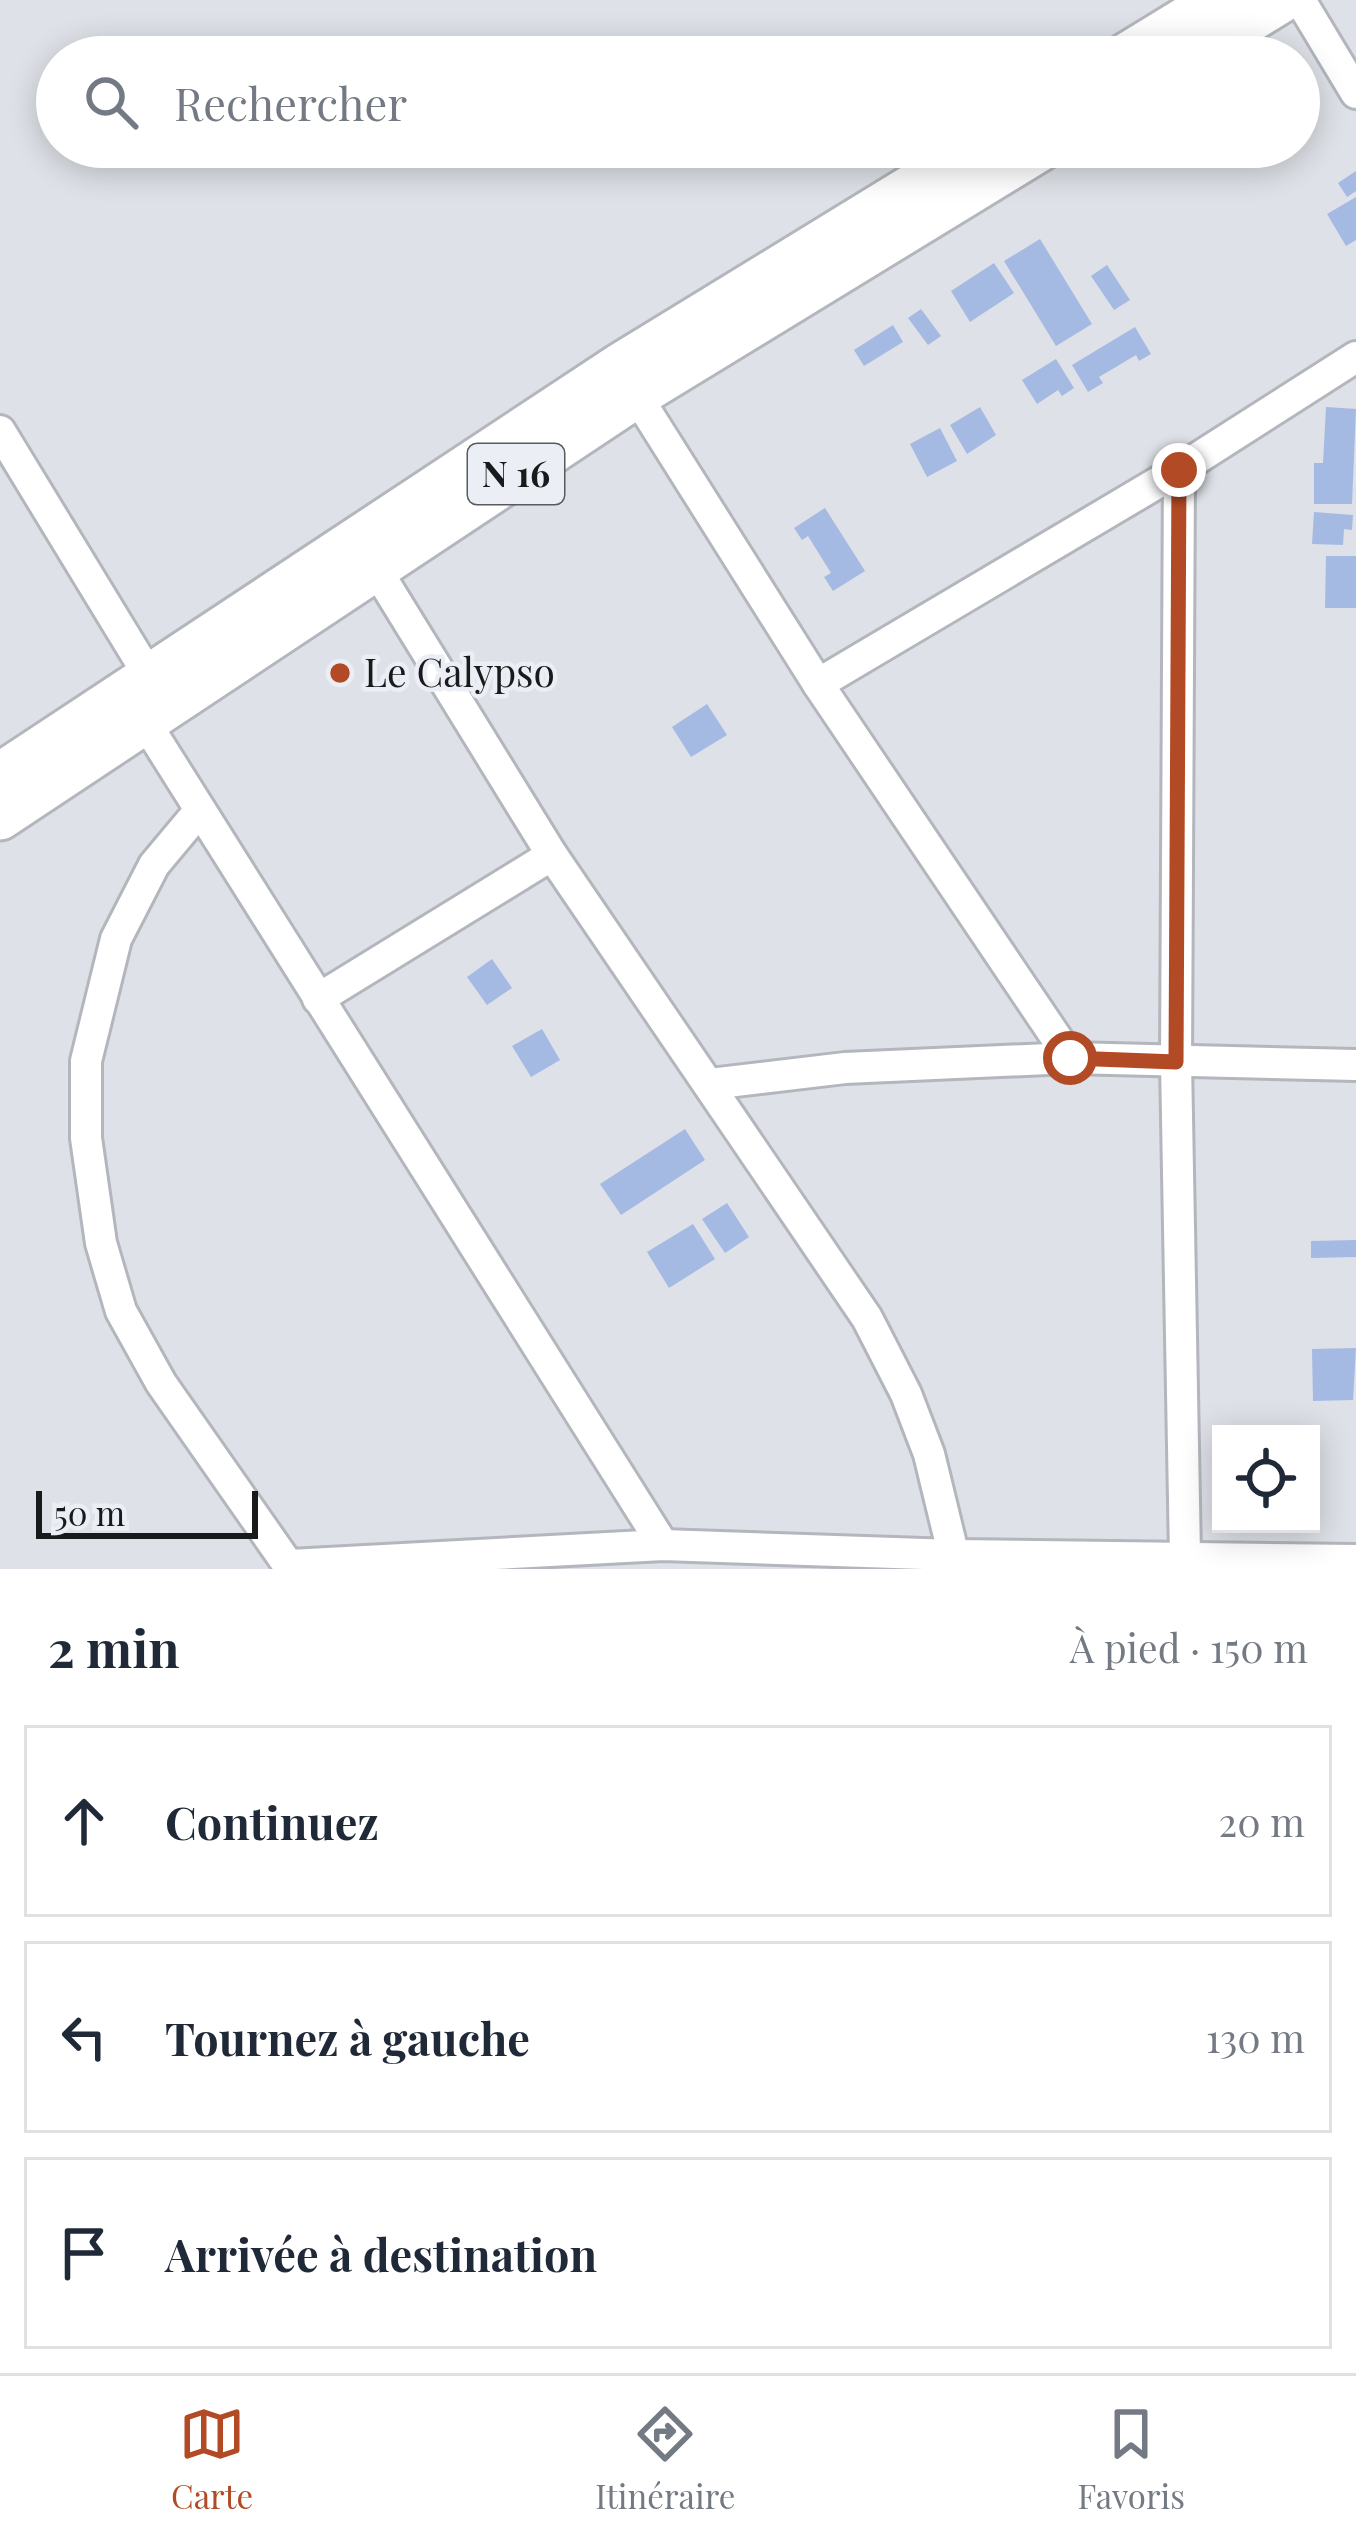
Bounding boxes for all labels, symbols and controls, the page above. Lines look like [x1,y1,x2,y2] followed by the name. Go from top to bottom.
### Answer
[36,36,1320,168] search box
[78,69,144,135] icon: search
[174,72,407,132] text: Rechercher
[1152,443,1206,497] route end
[468,444,564,504] road number: N 16
[364,645,555,697] place label: Le Calypso
[327,660,353,686] marker: Le Calypso
[1043,1031,1097,1085] route start
[1212,1425,1320,1533] map controls
[1212,1425,1320,1533] button: locate
[36,1485,258,1538] scale bar
[54,1490,125,1534] text: 50 m
[48,1613,180,1681] text: 2 min
[1070,1621,1308,1673] text: À pied · 150 m
[51,1788,117,1854] icon: ahead
[165,1791,379,1851] text: Continuez
[1219,1795,1305,1847] text: 20 m
[51,2004,117,2070] icon: left
[165,2007,530,2067] text: Tournez à gauche
[1206,2011,1305,2063] text: 130 m
[51,2220,117,2286] icon: arrive
[165,2223,597,2283] text: Arrivée à destination
[171,2401,253,2517] tab: Carte
[595,2401,735,2517] tab: Itinéraire
[1077,2401,1185,2517] tab: Favoris

